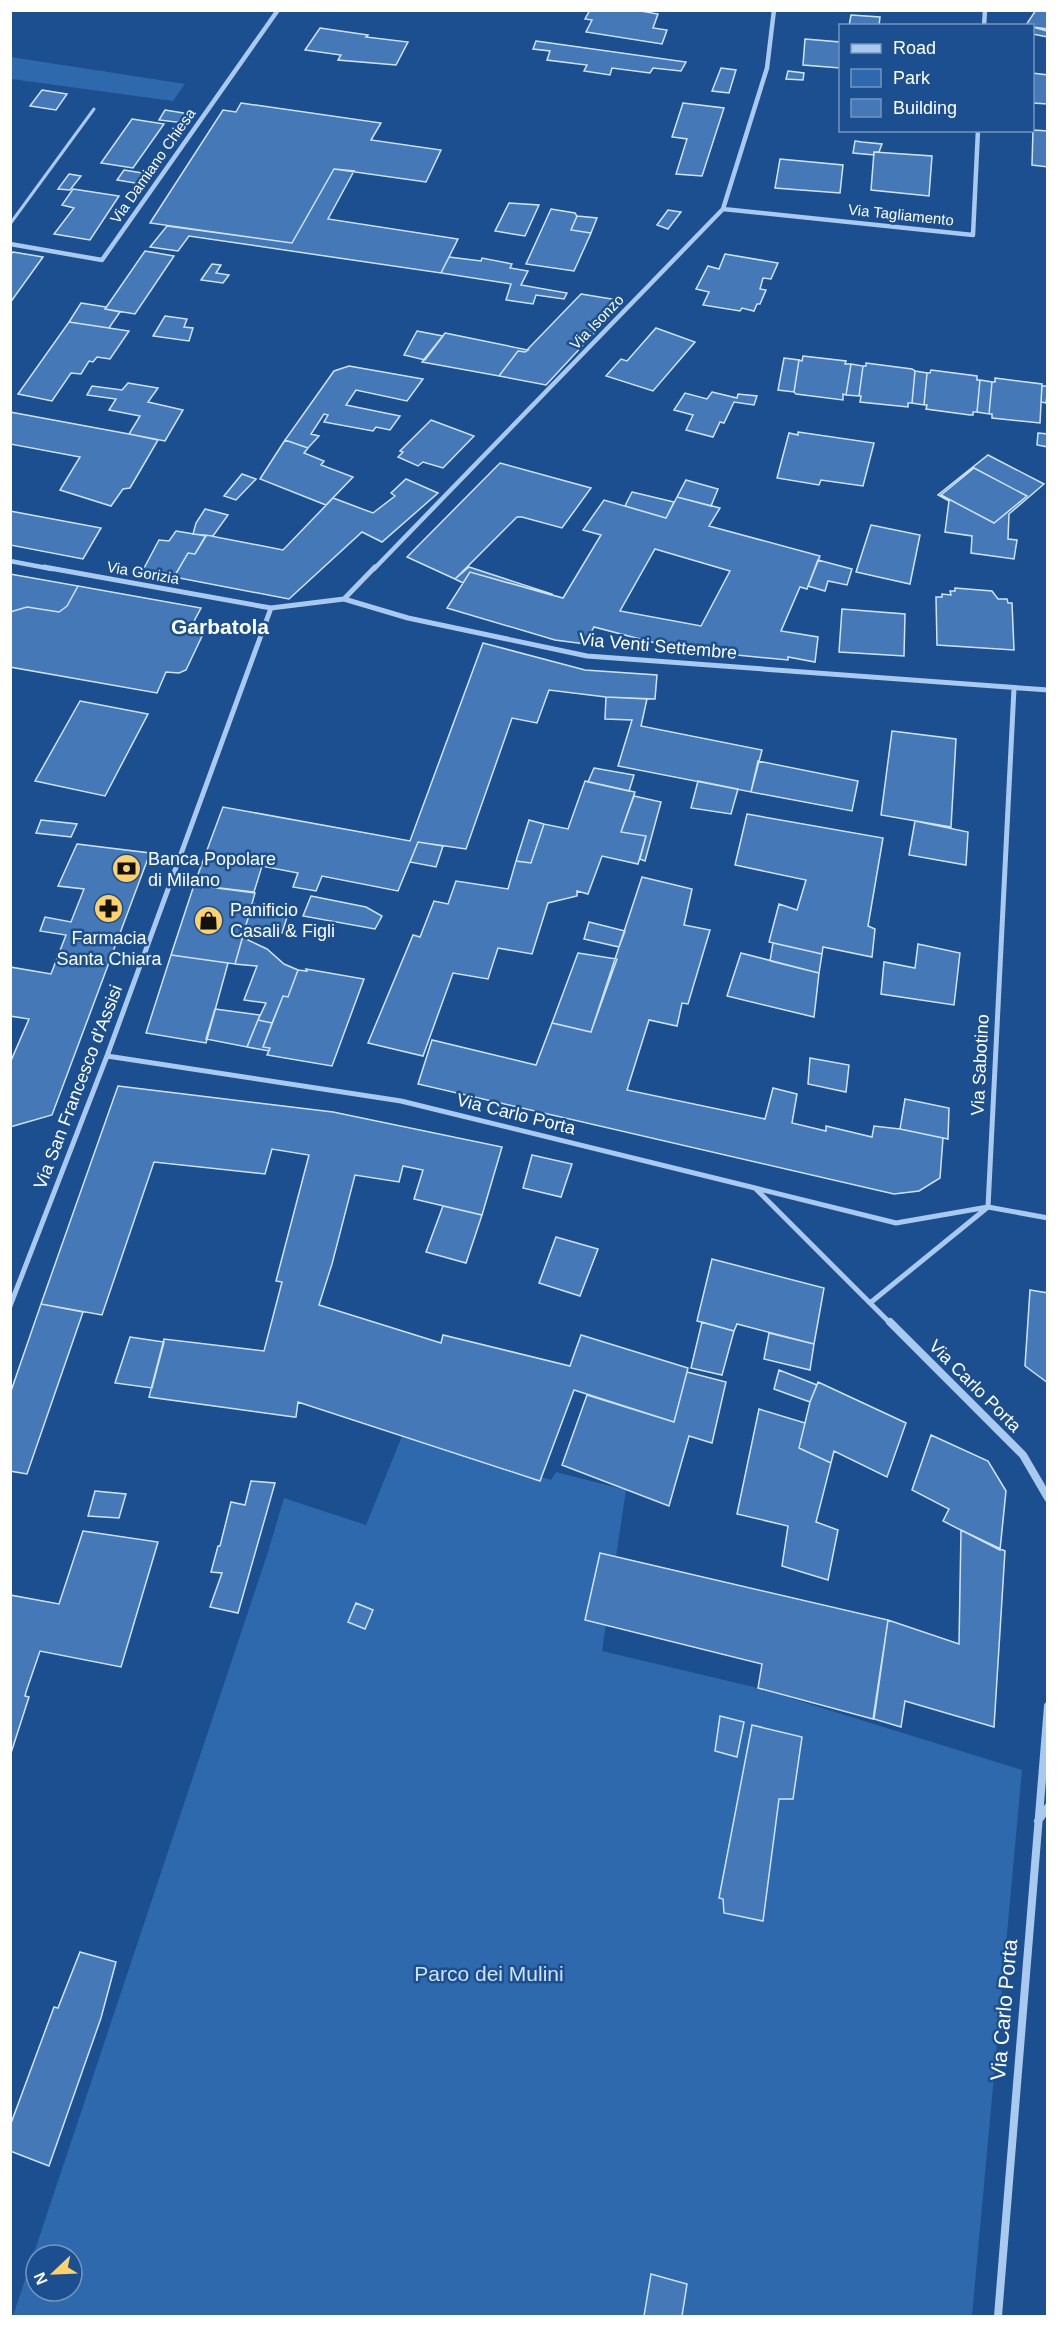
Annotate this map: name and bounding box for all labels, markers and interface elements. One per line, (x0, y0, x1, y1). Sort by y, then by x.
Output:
legend (839, 24, 1034, 132)
text: Road (893, 38, 936, 58)
text: Park (893, 68, 931, 88)
text: Building (893, 98, 957, 118)
street label: Via Damiano Chiesa (106, 104, 199, 226)
street label: Via Tagliamento (847, 200, 955, 229)
street label: Via Isonzo (566, 291, 627, 353)
street label: Via Gorizia (106, 558, 181, 587)
district label: Garbatola (171, 615, 269, 638)
street label: Via Venti Settembre (578, 629, 738, 663)
place label: Banca Popolare di Milano (148, 849, 276, 890)
bank icon: Banca Popolare di Milano (111, 853, 143, 885)
pharmacy icon: Farmacia Santa Chiara (93, 893, 125, 925)
place label: Panificio Casali & Figli (230, 900, 335, 941)
shop icon: Panificio Casali & Figli (193, 904, 225, 936)
place label: Farmacia Santa Chiara (56, 928, 163, 969)
street label: Via San Francesco d'Assisi (30, 982, 126, 1192)
street label: Via Sabotino (967, 1014, 993, 1116)
street label: Via Carlo Porta (455, 1090, 578, 1139)
street label: Via Carlo Porta (925, 1336, 1026, 1437)
street label: Via Carlo Porta (986, 1938, 1021, 2082)
park label: Parco dei Mulini (414, 1962, 564, 1985)
north arrow (24, 2243, 84, 2303)
text: N (31, 2270, 51, 2287)

